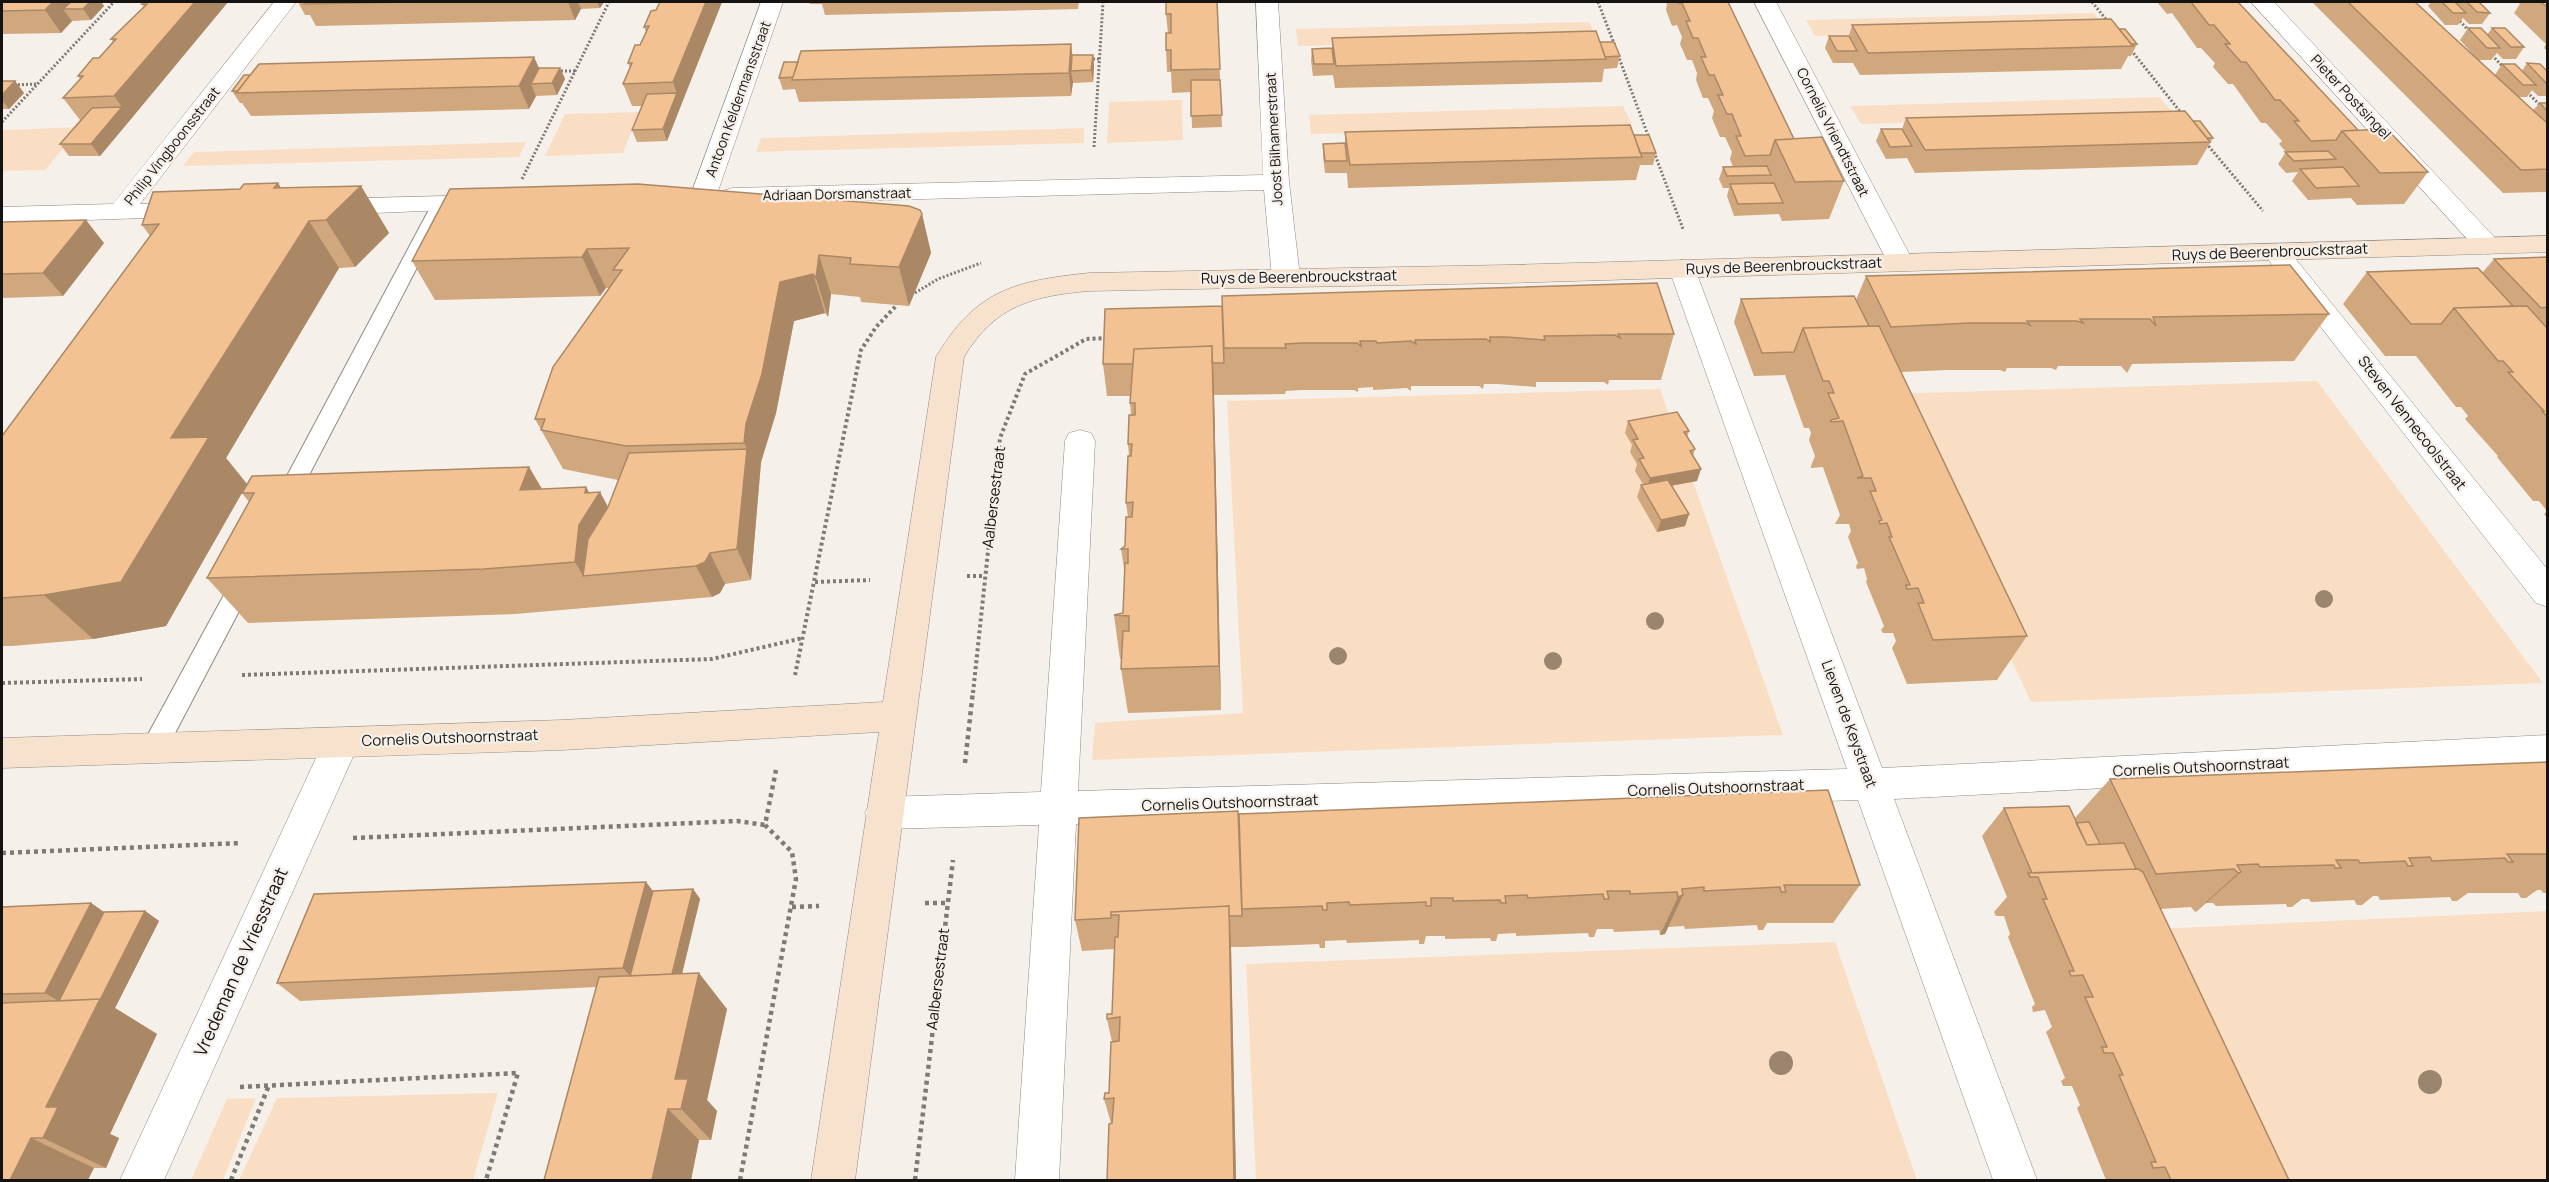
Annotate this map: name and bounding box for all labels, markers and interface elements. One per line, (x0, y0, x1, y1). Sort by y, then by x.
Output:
street label: Antoon Keldermansstraat (700, 18, 775, 180)
street label: Pieter Postsingel (2307, 50, 2396, 143)
street label: Cornelis Vriendtstraat (1793, 64, 1874, 200)
street label: Joost Bilhamerstraat (1260, 71, 1286, 206)
street label: Philip Vingboonsstraat (119, 82, 224, 209)
street label: Adriaan Dorsmanstraat (762, 183, 912, 204)
street label: Ruys de Beerenbrouckstraat (2171, 238, 2369, 265)
street label: Ruys de Beerenbrouckstraat (1685, 252, 1883, 279)
street label: Ruys de Beerenbrouckstraat (1201, 264, 1397, 289)
street label: Steven Vennecoolstraat (2353, 351, 2472, 494)
street label: Aalbersestraat (977, 445, 1010, 549)
street label: Lieven de Keystraat (1817, 657, 1882, 791)
street label: Cornelis Outshoornstraat (361, 724, 539, 751)
street label: Cornelis Outshoornstraat (2112, 751, 2290, 782)
street label: Cornelis Outshoornstraat (1627, 774, 1805, 801)
street label: Cornelis Outshoornstraat (1141, 789, 1319, 816)
street label: Vredeman de Vriesstraat (188, 863, 293, 1060)
street label: Aalbersestraat (921, 927, 954, 1031)

